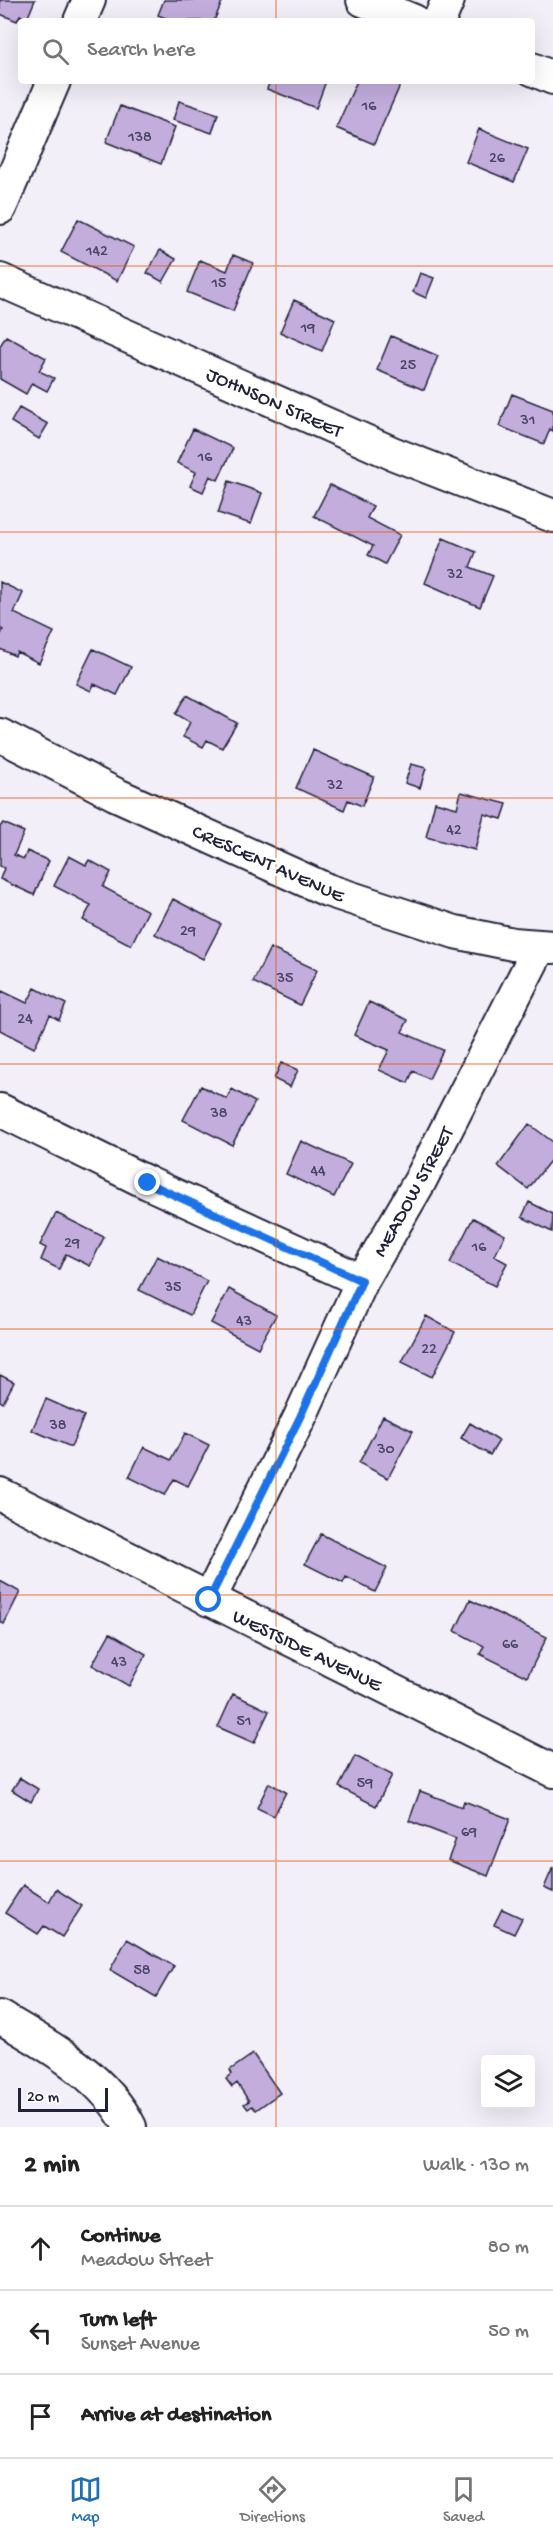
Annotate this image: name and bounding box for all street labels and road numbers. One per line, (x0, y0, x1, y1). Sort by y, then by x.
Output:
street label: JOHNSON STREET (202, 364, 346, 445)
street label: CRESCENT AVENUE (188, 821, 349, 910)
street label: MEADOW STREET (370, 1123, 461, 1262)
street label: WESTSIDE AVENUE (228, 1606, 386, 1699)

